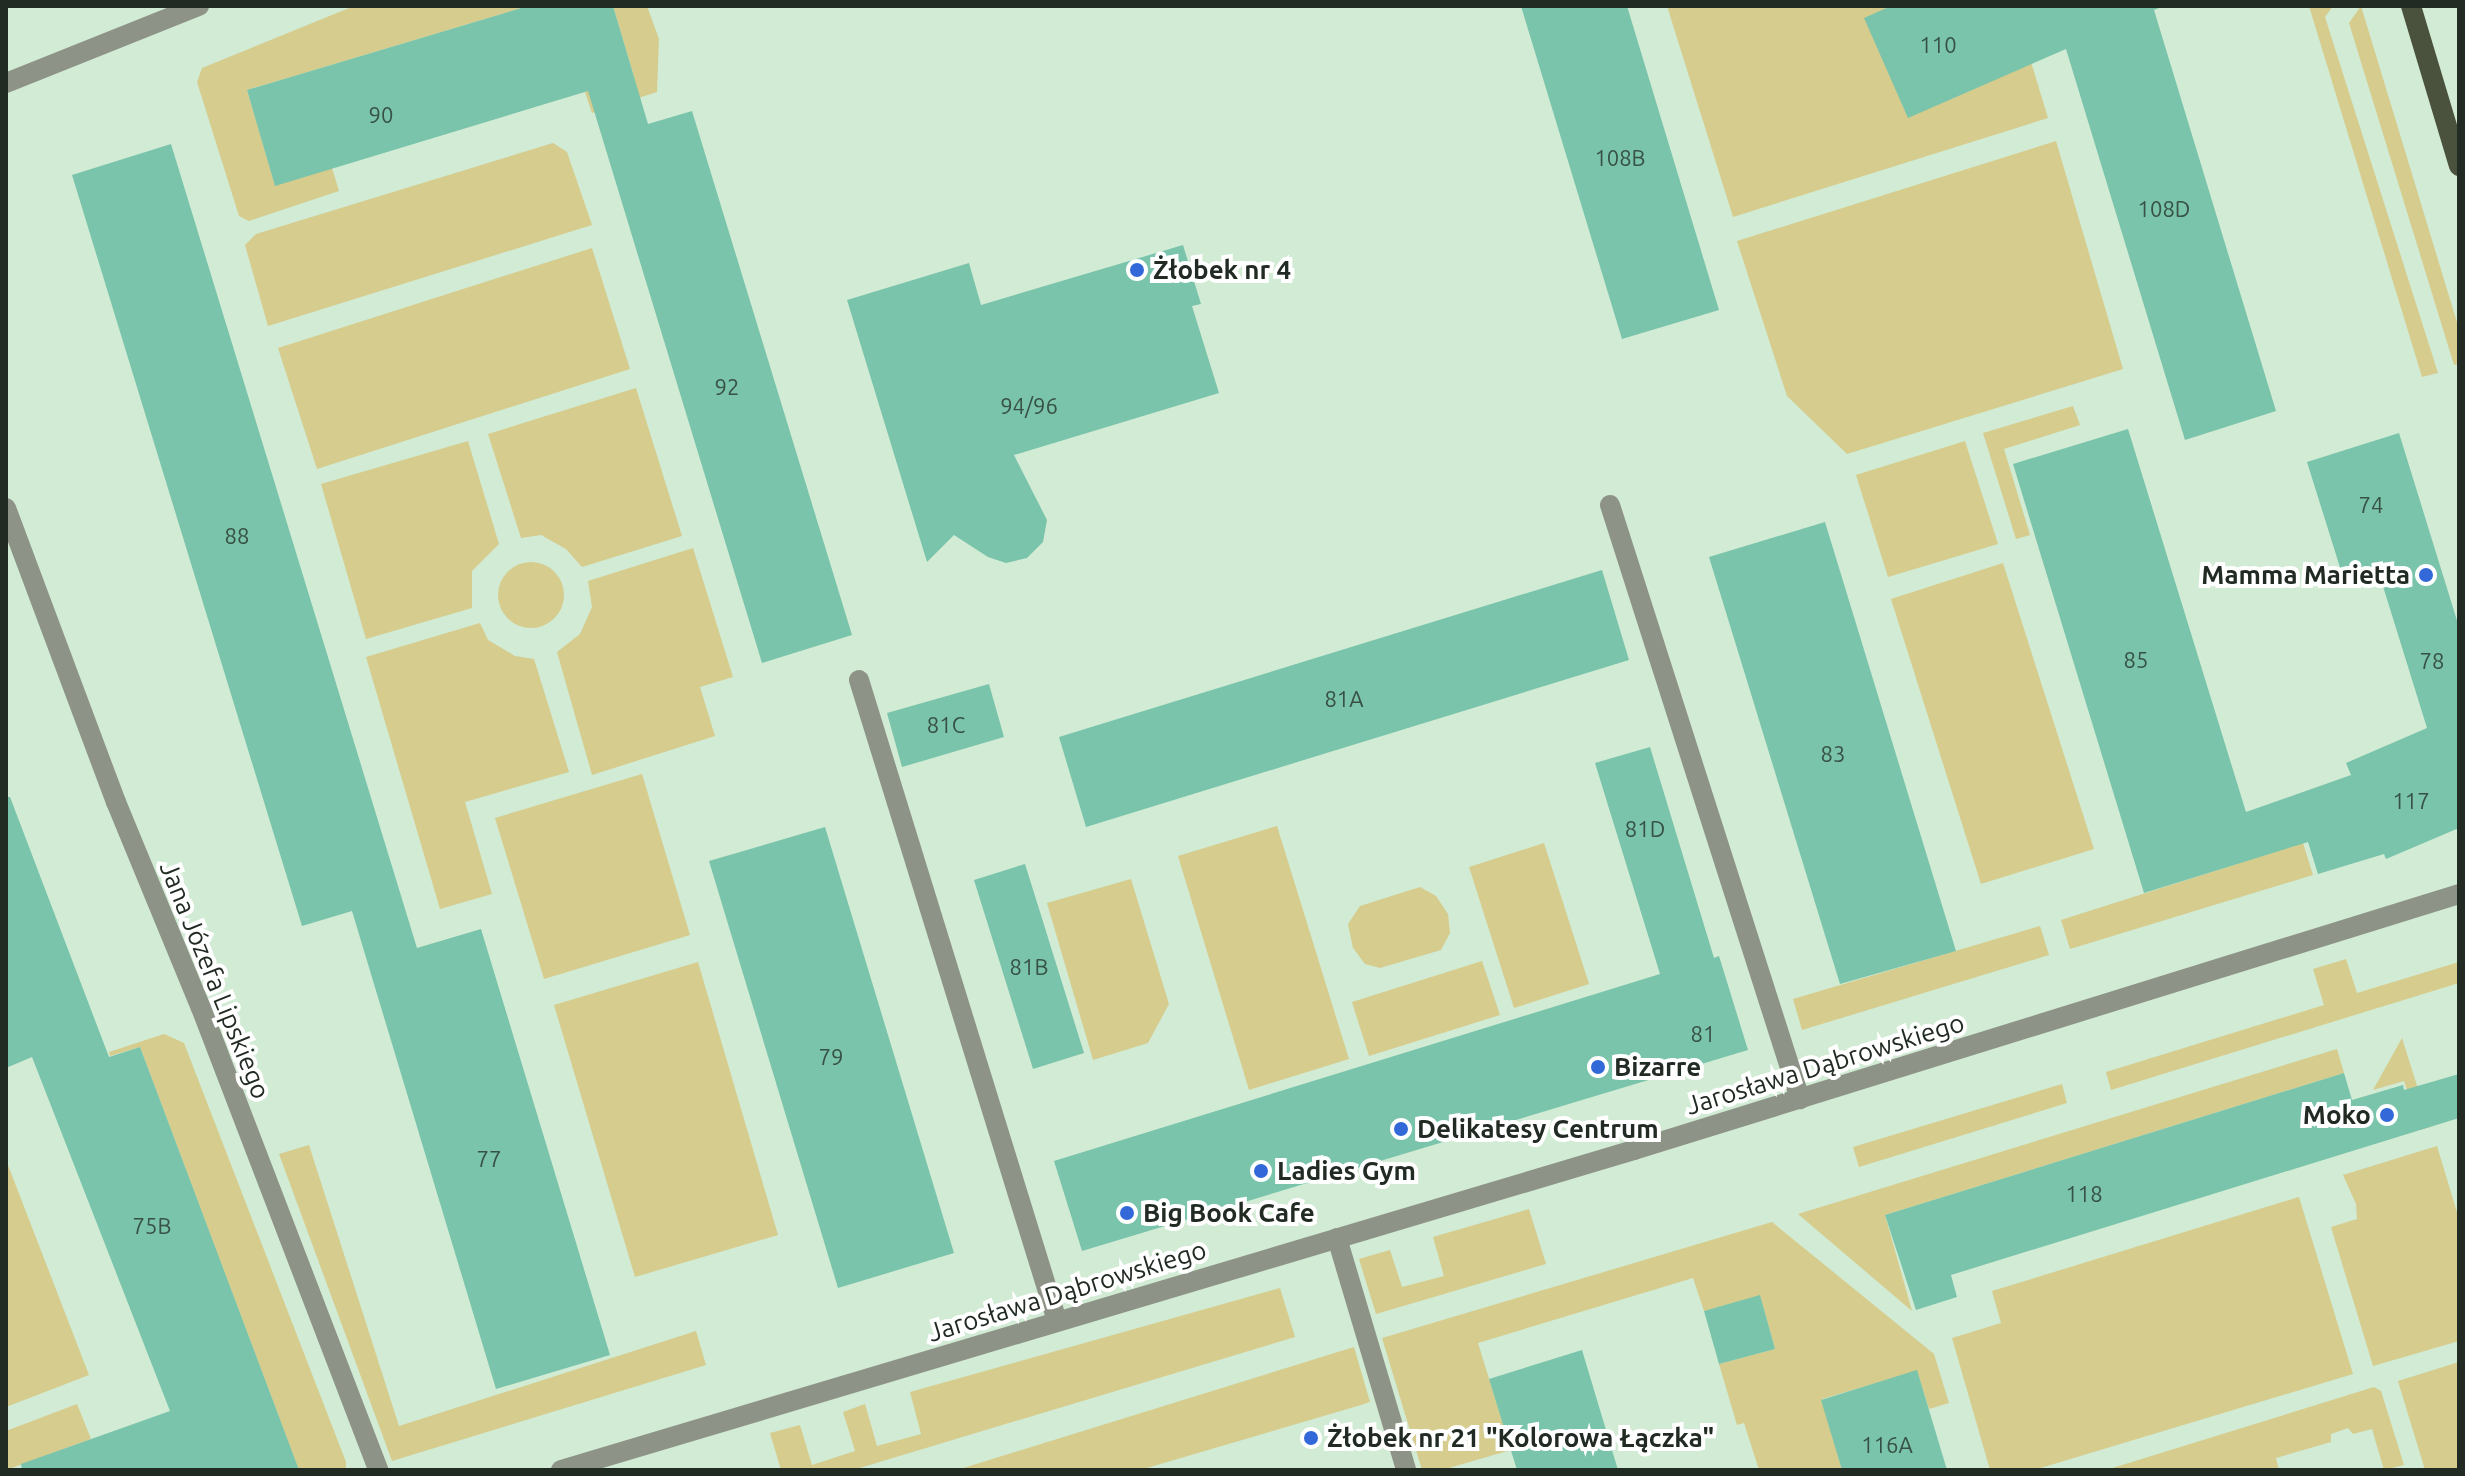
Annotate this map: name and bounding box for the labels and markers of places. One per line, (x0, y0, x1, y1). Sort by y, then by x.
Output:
place label: Żłobek nr 4 (1153, 254, 1291, 286)
marker: Żłobek nr 4 (1128, 261, 1146, 279)
place label: Mamma Marietta (2201, 559, 2410, 591)
marker: Mamma Marietta (2417, 566, 2435, 584)
place label: Bizarre (1614, 1051, 1701, 1083)
marker: Bizarre (1589, 1058, 1607, 1076)
place label: Moko (2303, 1099, 2371, 1131)
marker: Moko (2378, 1106, 2396, 1124)
place label: Delikatesy Centrum (1417, 1113, 1659, 1145)
marker: Delikatesy Centrum (1392, 1120, 1410, 1138)
place label: Ladies Gym (1277, 1155, 1416, 1187)
marker: Ladies Gym (1252, 1162, 1270, 1180)
place label: Big Book Cafe (1143, 1197, 1315, 1229)
marker: Big Book Cafe (1118, 1204, 1136, 1222)
place label: Żłobek nr 21 "Kolorowa Łączka" (1327, 1422, 1714, 1454)
marker: Żłobek nr 21 "Kolorowa Łączka" (1302, 1429, 1320, 1447)

